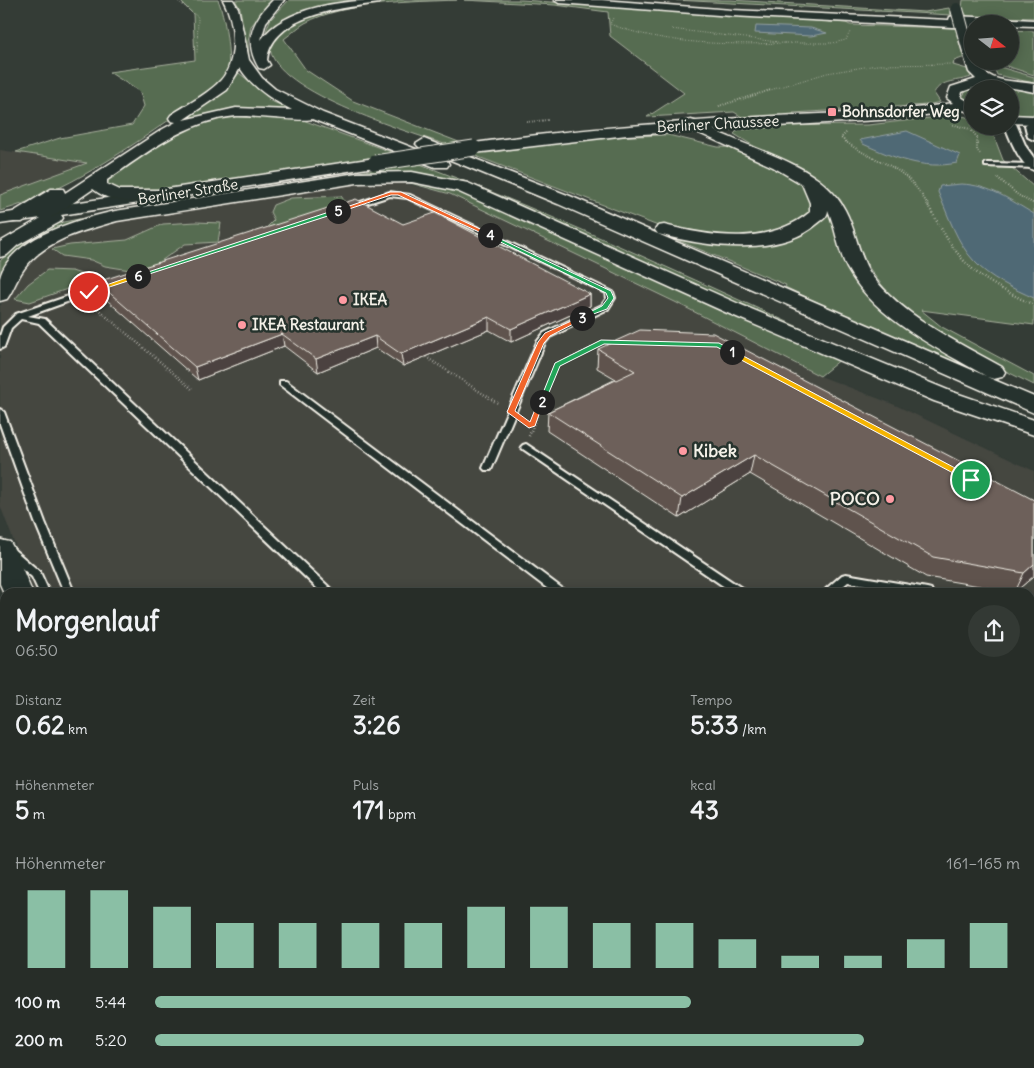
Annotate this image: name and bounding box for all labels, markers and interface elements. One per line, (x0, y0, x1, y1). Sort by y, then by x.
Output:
north arrow (964, 15, 1019, 70)
map controls (964, 15, 1019, 135)
button: layers (964, 80, 1019, 135)
place label: Bohnsdorfer Weg (842, 102, 960, 122)
marker: Bohnsdorfer Weg (826, 106, 838, 118)
street label: Berliner Chaussee (656, 111, 780, 136)
street label: Berliner Straße (136, 174, 239, 209)
pin: 5 (326, 198, 350, 224)
text: 5 (334, 202, 343, 220)
pin: 4 (478, 222, 502, 248)
text: 4 (486, 226, 495, 244)
pin: 6 (126, 264, 150, 288)
text: 6 (134, 267, 143, 285)
pin (68, 271, 110, 313)
icon: check (75, 278, 103, 306)
place label: IKEA (353, 290, 388, 309)
marker: IKEA (337, 294, 349, 306)
pin: 3 (570, 306, 594, 330)
text: 3 (579, 309, 586, 327)
place label: IKEA Restaurant (252, 315, 365, 334)
marker: IKEA Restaurant (236, 319, 248, 331)
pin: 1 (720, 340, 744, 364)
text: 1 (730, 343, 735, 361)
pin: 2 (530, 390, 554, 414)
text: 2 (539, 393, 546, 411)
place label: Kibek (693, 439, 737, 462)
marker: Kibek (677, 445, 689, 457)
pin (950, 459, 992, 501)
icon: arrive (957, 466, 985, 494)
place label: POCO (830, 487, 880, 510)
marker: POCO (884, 493, 896, 505)
text: Morgenlauf (15, 603, 159, 639)
button: share (968, 605, 1020, 657)
text: 06:50 (15, 640, 58, 660)
text: Distanz (15, 691, 62, 709)
text: Zeit (353, 691, 376, 709)
text: Tempo (690, 691, 732, 709)
text: 0.62 (15, 709, 65, 741)
text: 3:26 (353, 709, 401, 741)
text: 5:33 (690, 709, 739, 741)
text: km (65, 720, 88, 738)
text: /km (739, 720, 767, 738)
text: Höhenmeter (15, 776, 94, 794)
text: Puls (353, 776, 379, 794)
text: kcal (690, 776, 716, 794)
text: 5 (15, 794, 29, 826)
text: 171 (353, 794, 385, 826)
text: 43 (690, 794, 719, 826)
text: m (29, 805, 45, 823)
text: bpm (385, 805, 416, 823)
text: Höhenmeter (15, 853, 106, 873)
text: 161–165 m (946, 853, 1020, 873)
text: 100 m (15, 992, 60, 1012)
text: 5:44 (95, 992, 126, 1012)
text: 200 m (15, 1030, 63, 1050)
text: 5:20 (95, 1030, 127, 1050)

